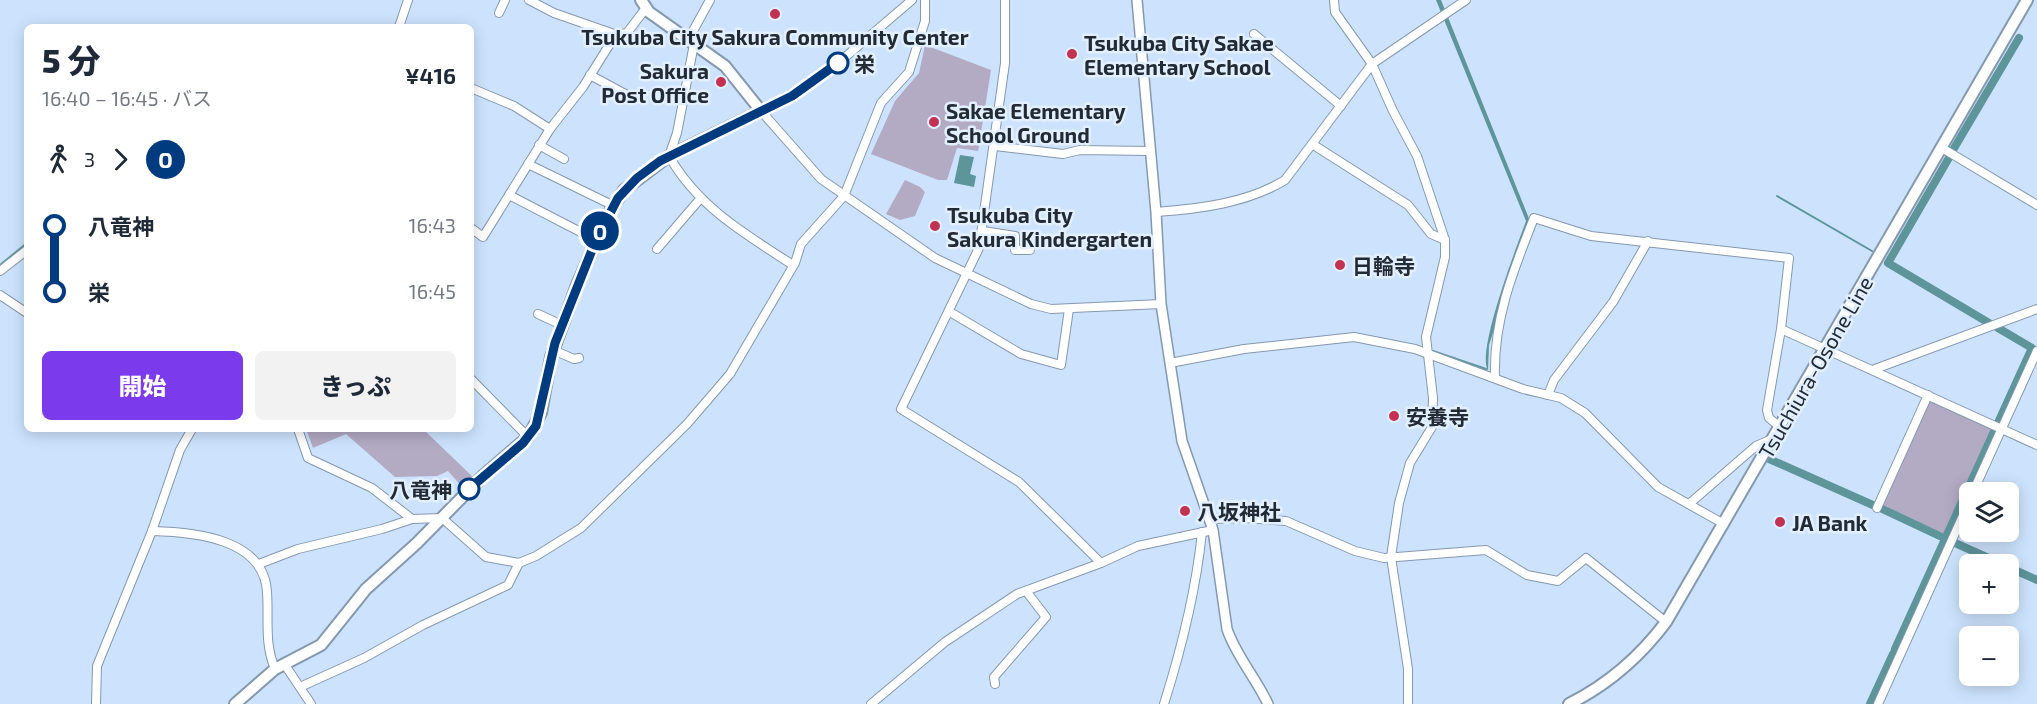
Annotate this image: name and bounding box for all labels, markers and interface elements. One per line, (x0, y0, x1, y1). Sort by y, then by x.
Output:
marker: Tsukuba City Sakura Community Center (768, 7, 782, 21)
place label: Tsukuba City Sakura Community Center (581, 24, 969, 50)
place label: Tsukuba City Sakae Elementary School (1084, 30, 1274, 80)
text: 5 分 (42, 40, 101, 80)
marker: Tsukuba City Sakae Elementary School (1065, 47, 1079, 61)
place label: 栄 (854, 51, 875, 76)
marker: 栄 (827, 52, 849, 74)
place label: Sakura Post Office (601, 58, 709, 107)
text: ¥416 (405, 62, 456, 88)
marker: Sakura Post Office (714, 75, 728, 89)
text: 16:40 – 16:45 · バス (42, 86, 212, 110)
place label: Sakae Elementary School Ground (946, 98, 1126, 147)
marker: Sakae Elementary School Ground (927, 115, 941, 129)
icon: walk (42, 143, 75, 176)
icon: forward (104, 143, 137, 176)
text: 3 (84, 147, 95, 171)
text: O (158, 147, 173, 172)
place label: Tsukuba City Sakura Kindergarten (947, 202, 1152, 251)
line badge: O (580, 212, 620, 250)
text: 八竜神 (88, 213, 154, 239)
text: 16:43 (408, 213, 456, 237)
text: O (593, 219, 607, 244)
marker: Tsukuba City Sakura Kindergarten (928, 219, 942, 233)
place label: 日輪寺 (1352, 253, 1415, 278)
marker: 日輪寺 (1333, 258, 1347, 272)
street label: Tsuchiura-Osone Line (1753, 272, 1877, 462)
text: 栄 (88, 279, 110, 305)
text: 16:45 (409, 279, 456, 303)
button: 開始 (42, 351, 243, 420)
button: きっぷ (255, 351, 456, 420)
place label: 安養寺 (1406, 404, 1469, 429)
marker: 安養寺 (1387, 409, 1401, 423)
place label: 八竜神 (389, 477, 452, 502)
marker: 八竜神 (458, 478, 480, 500)
map controls (1959, 482, 2019, 686)
button: layers (1959, 482, 2019, 542)
place label: 八坂神社 (1197, 499, 1281, 524)
marker: 八坂神社 (1178, 504, 1192, 518)
place label: JA Bank (1792, 510, 1868, 535)
marker: JA Bank (1773, 515, 1787, 529)
button: + (1959, 554, 2019, 614)
button: − (1959, 626, 2019, 686)

